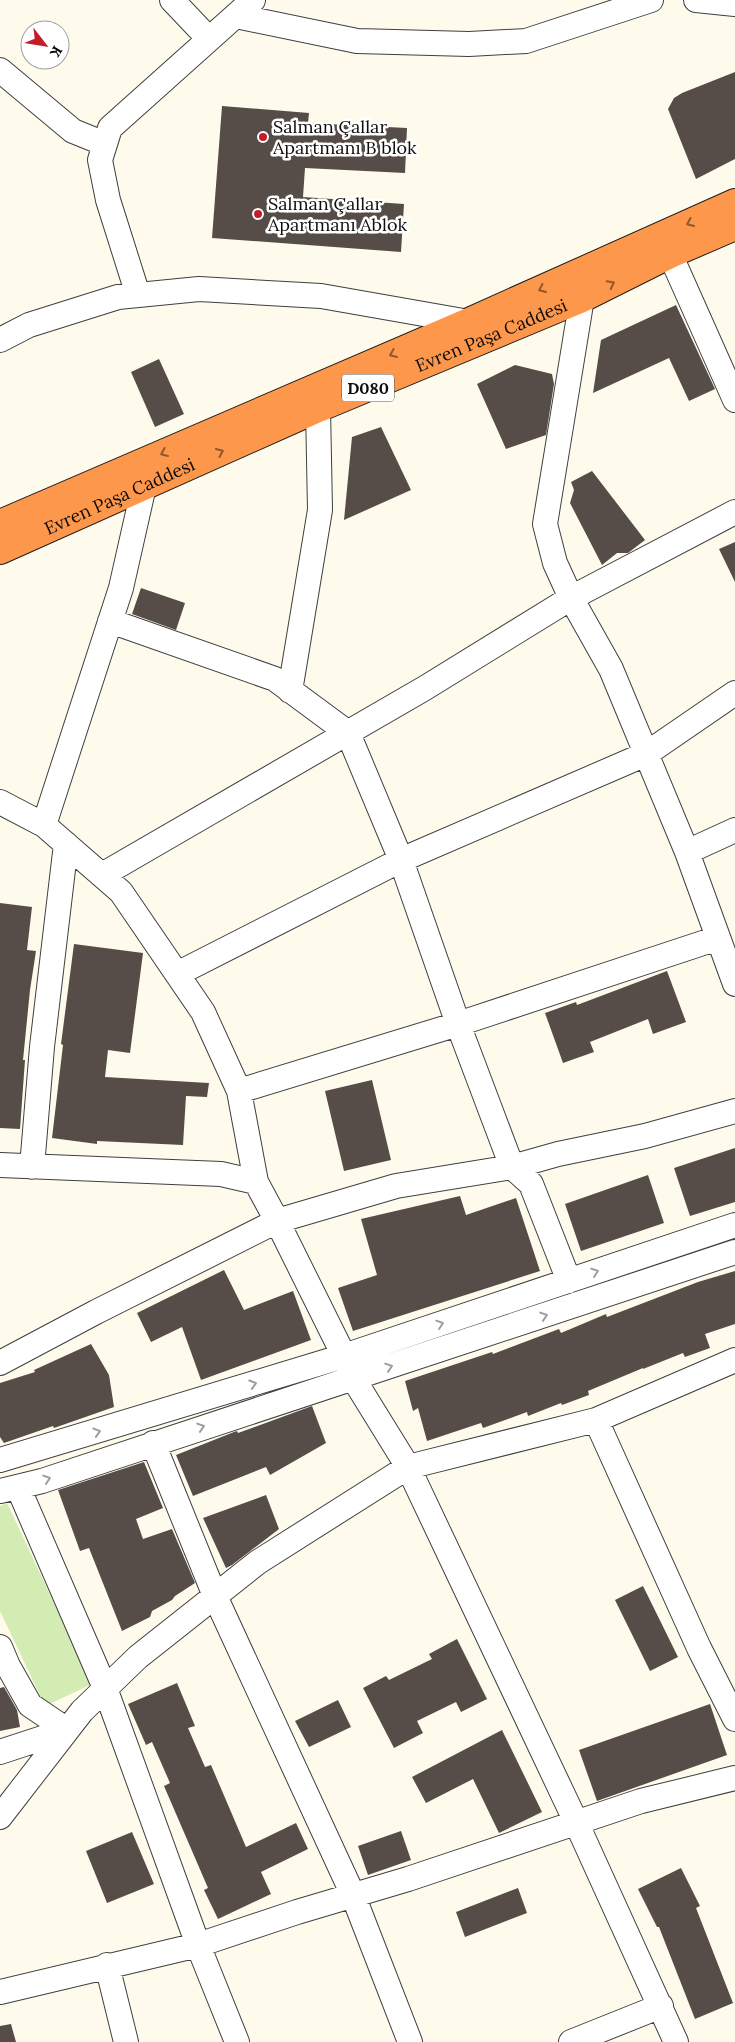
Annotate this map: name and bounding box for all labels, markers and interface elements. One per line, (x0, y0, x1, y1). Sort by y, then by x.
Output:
north arrow (20, 20, 70, 70)
text: K (46, 43, 66, 61)
place label: Salman Çallar Apartmanı B blok (272, 115, 417, 159)
marker: Salman Çallar Apartmanı B blok (257, 131, 269, 143)
place label: Salman Çallar Apartmanı Ablok (267, 192, 407, 236)
marker: Salman Çallar Apartmanı Ablok (252, 208, 264, 220)
one-way arrow (686, 216, 695, 227)
one-way arrow (605, 280, 614, 290)
one-way arrow (538, 283, 547, 293)
street label: Evren Paşa Caddesi (412, 294, 570, 377)
one-way arrow (389, 348, 398, 359)
road number: D080 (342, 374, 394, 402)
one-way arrow (160, 447, 169, 458)
one-way arrow (215, 447, 224, 458)
street label: Evren Paşa Caddesi (41, 453, 198, 540)
one-way arrow (590, 1268, 598, 1278)
one-way arrow (539, 1312, 547, 1322)
one-way arrow (436, 1319, 444, 1329)
one-way arrow (384, 1362, 393, 1372)
one-way arrow (248, 1380, 256, 1390)
one-way arrow (196, 1423, 205, 1433)
one-way arrow (92, 1427, 101, 1437)
one-way arrow (42, 1474, 51, 1484)

